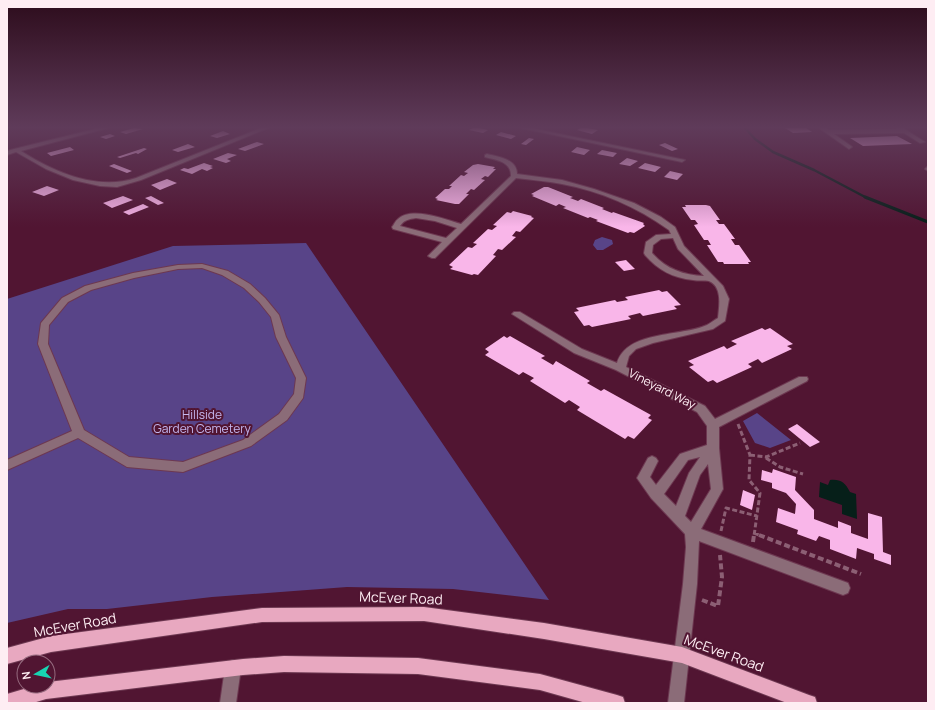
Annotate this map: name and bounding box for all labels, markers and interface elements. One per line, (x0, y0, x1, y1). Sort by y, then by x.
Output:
street label: Vineyard Way (626, 364, 699, 413)
park label: Hillside Garden Cemetery (153, 406, 251, 437)
street label: McEver Road (359, 587, 443, 608)
street label: McEver Road (32, 608, 118, 641)
street label: McEver Road (682, 629, 767, 676)
north arrow (16, 654, 56, 694)
text: N (18, 670, 34, 681)

